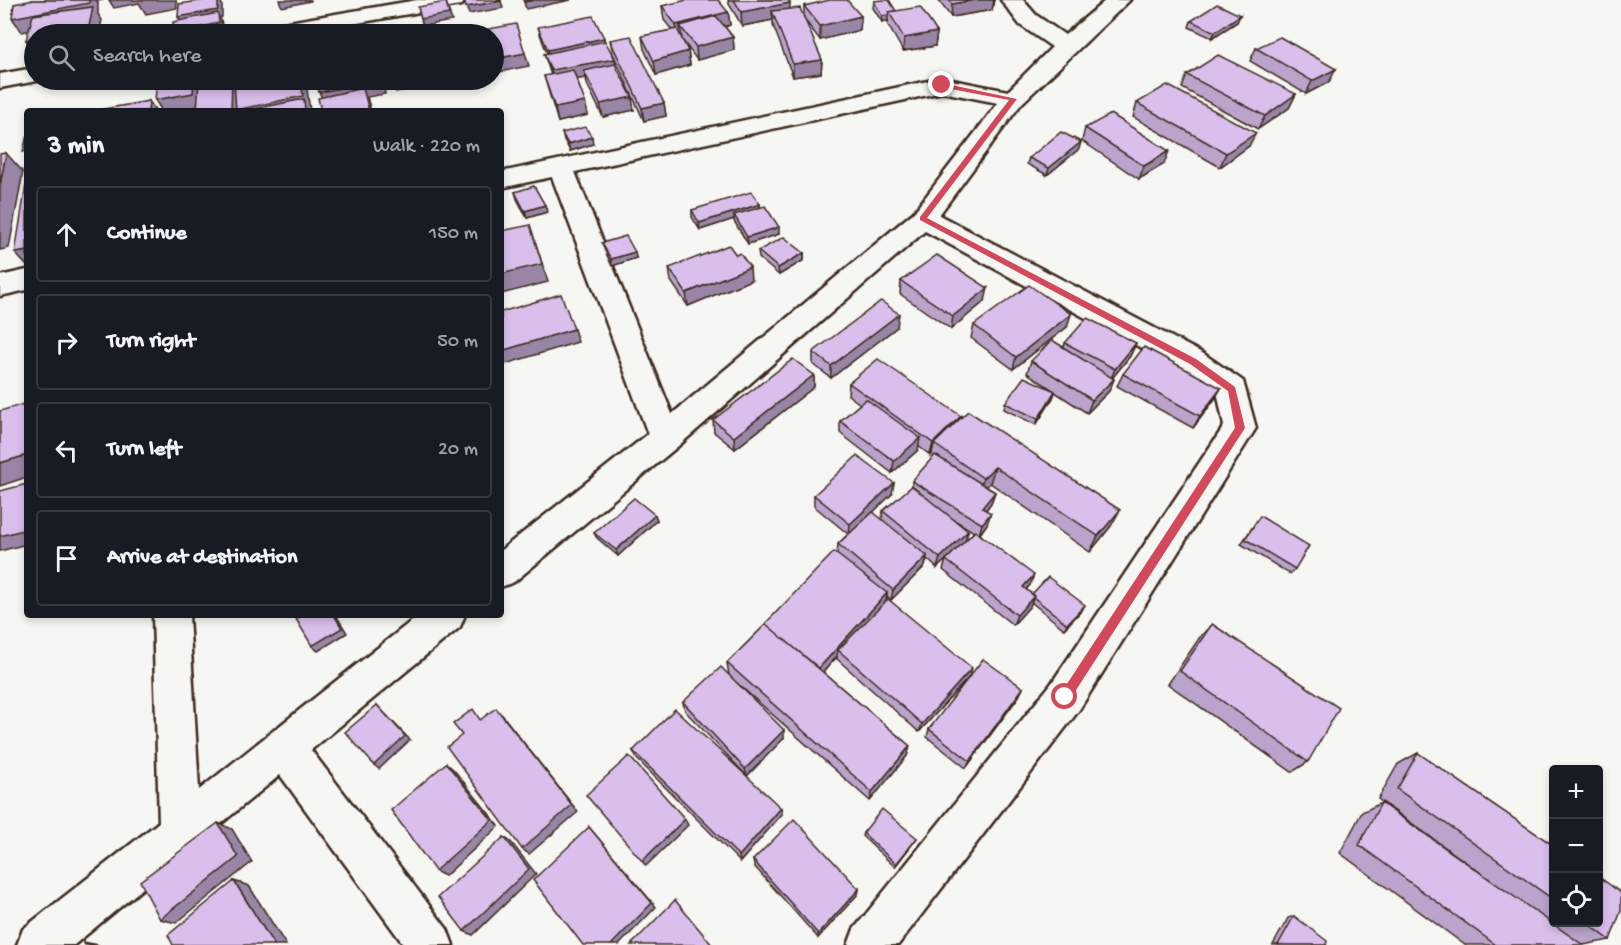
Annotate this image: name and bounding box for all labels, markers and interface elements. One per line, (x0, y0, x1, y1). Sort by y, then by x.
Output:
search box (24, 24, 504, 90)
icon: search (45, 41, 78, 74)
text: Search here (93, 44, 201, 70)
route end (928, 71, 954, 97)
text: 3 min (48, 132, 104, 163)
text: Walk · 220 m (373, 136, 480, 159)
icon: ahead (50, 218, 83, 251)
text: Continue (107, 221, 187, 247)
text: 150 m (429, 223, 478, 246)
icon: right (50, 326, 83, 359)
text: Turn right (107, 329, 195, 355)
text: 50 m (437, 331, 478, 354)
icon: left (50, 434, 83, 467)
text: Turn left (107, 437, 181, 463)
text: 20 m (438, 439, 478, 462)
icon: arrive (50, 542, 83, 575)
text: Arrive at destination (107, 545, 297, 571)
route start (1051, 683, 1077, 709)
map controls (1549, 765, 1603, 927)
button: + (1549, 765, 1603, 819)
button: − (1549, 819, 1603, 873)
button: locate (1549, 873, 1603, 927)

